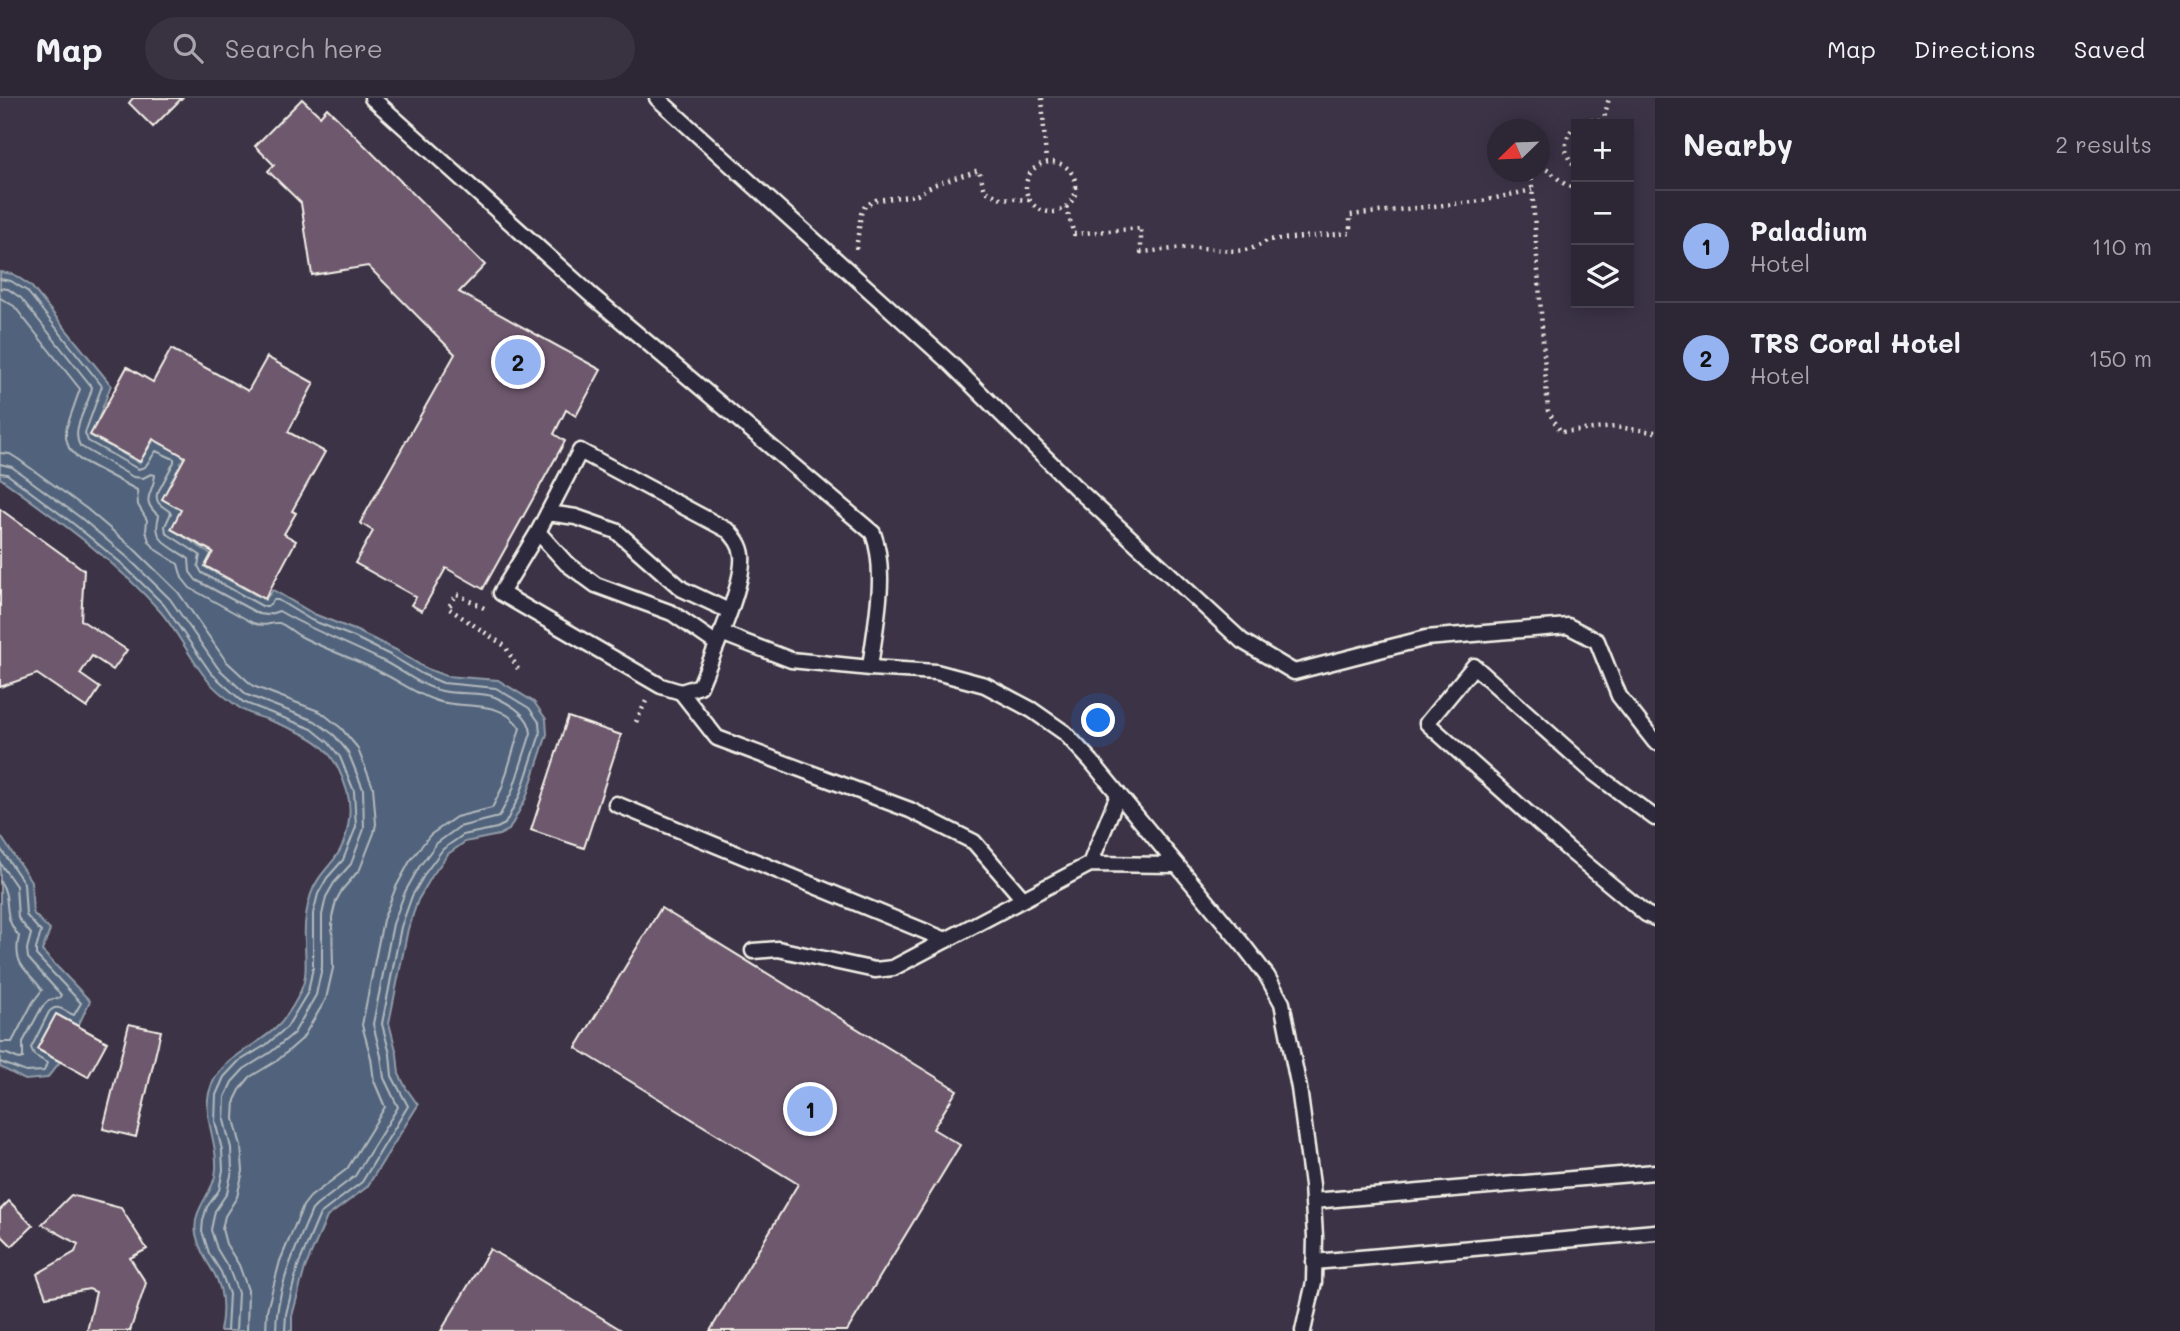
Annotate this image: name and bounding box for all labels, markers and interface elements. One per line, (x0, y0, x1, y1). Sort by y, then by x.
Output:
search box (145, 17, 635, 80)
text: Map (35, 27, 103, 70)
icon: search (169, 29, 207, 67)
text: Search here (225, 31, 383, 65)
text: Map (1827, 33, 1876, 64)
text: Directions (1914, 33, 2036, 64)
text: Saved (2074, 33, 2145, 64)
north arrow (1487, 119, 1550, 182)
map controls (1571, 119, 1634, 308)
button: + (1571, 119, 1634, 182)
text: Nearby (1683, 124, 1793, 164)
text: 2 results (2055, 129, 2152, 159)
button: − (1571, 182, 1634, 245)
text: Paladium (1750, 214, 1868, 248)
text: 1 (1701, 231, 1711, 261)
text: 110 m (2092, 231, 2152, 261)
button: layers (1571, 245, 1634, 308)
text: Hotel (1750, 248, 1810, 278)
text: TRS Coral Hotel (1750, 326, 1961, 360)
pin: 2 (495, 336, 541, 388)
text: 2 (1700, 343, 1712, 373)
text: 150 m (2088, 343, 2152, 373)
text: Hotel (1750, 360, 1810, 390)
your location (1081, 703, 1115, 737)
pin: 1 (787, 1083, 833, 1135)

